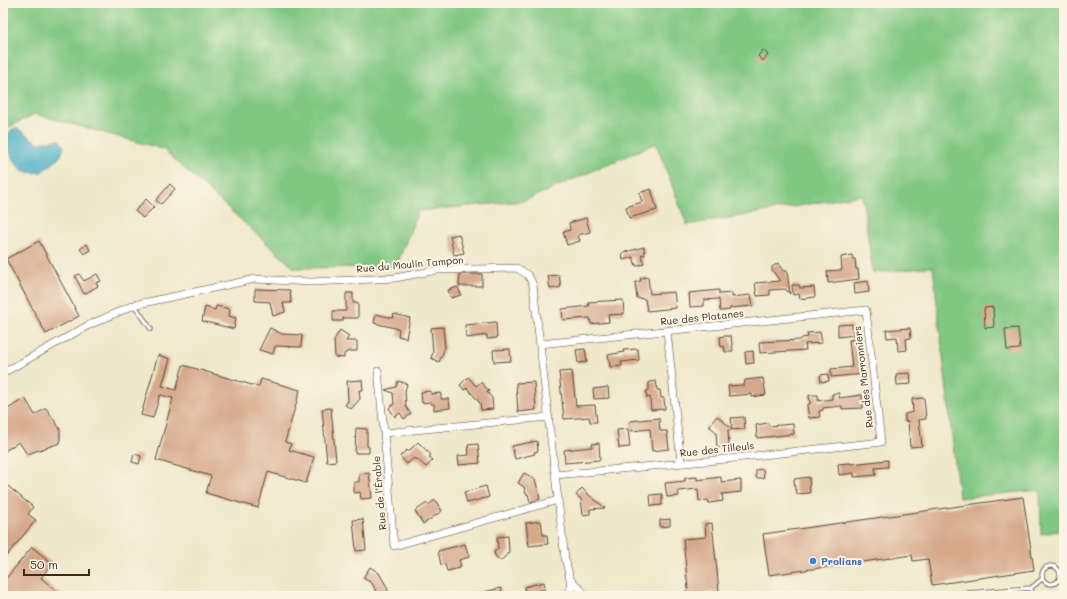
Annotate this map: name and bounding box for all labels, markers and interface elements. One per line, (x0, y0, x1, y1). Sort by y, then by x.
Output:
street label: Rue du Moulin Tampon (356, 252, 464, 276)
street label: Rue des Platanes (660, 306, 745, 328)
street label: Rue des Marronniers (850, 325, 876, 429)
street label: Rue des Tilleuls (679, 438, 755, 460)
street label: Rue de l’Érable (369, 455, 389, 531)
scale bar (24, 551, 89, 577)
place label: Prolians (821, 554, 862, 568)
text: 50 m (30, 556, 58, 572)
marker: Prolians (808, 556, 818, 566)

